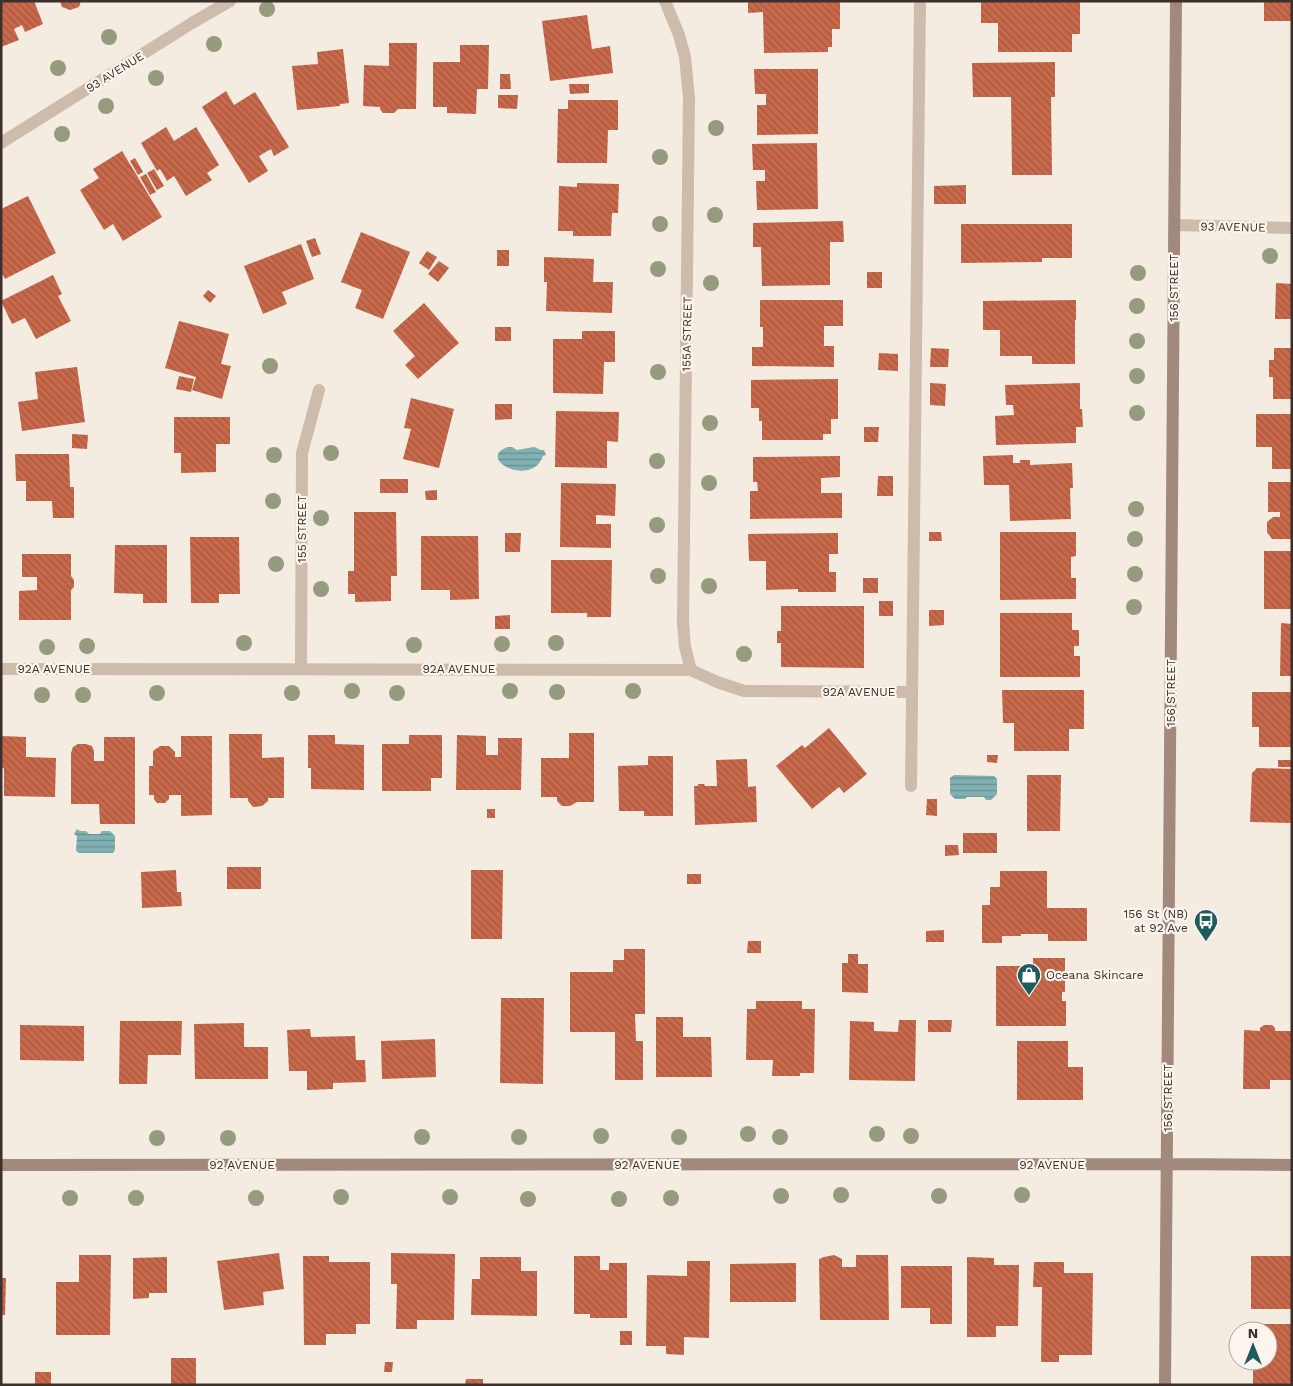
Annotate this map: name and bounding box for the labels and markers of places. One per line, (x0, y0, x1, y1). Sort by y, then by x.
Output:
place label: 156 St (NB) at 92 Ave (1124, 907, 1188, 935)
bus stop icon: 156 St (NB) at 92 Ave (1193, 908, 1219, 942)
shop icon: Oceana Skincare (1016, 962, 1042, 996)
place label: Oceana Skincare (1046, 968, 1144, 982)

